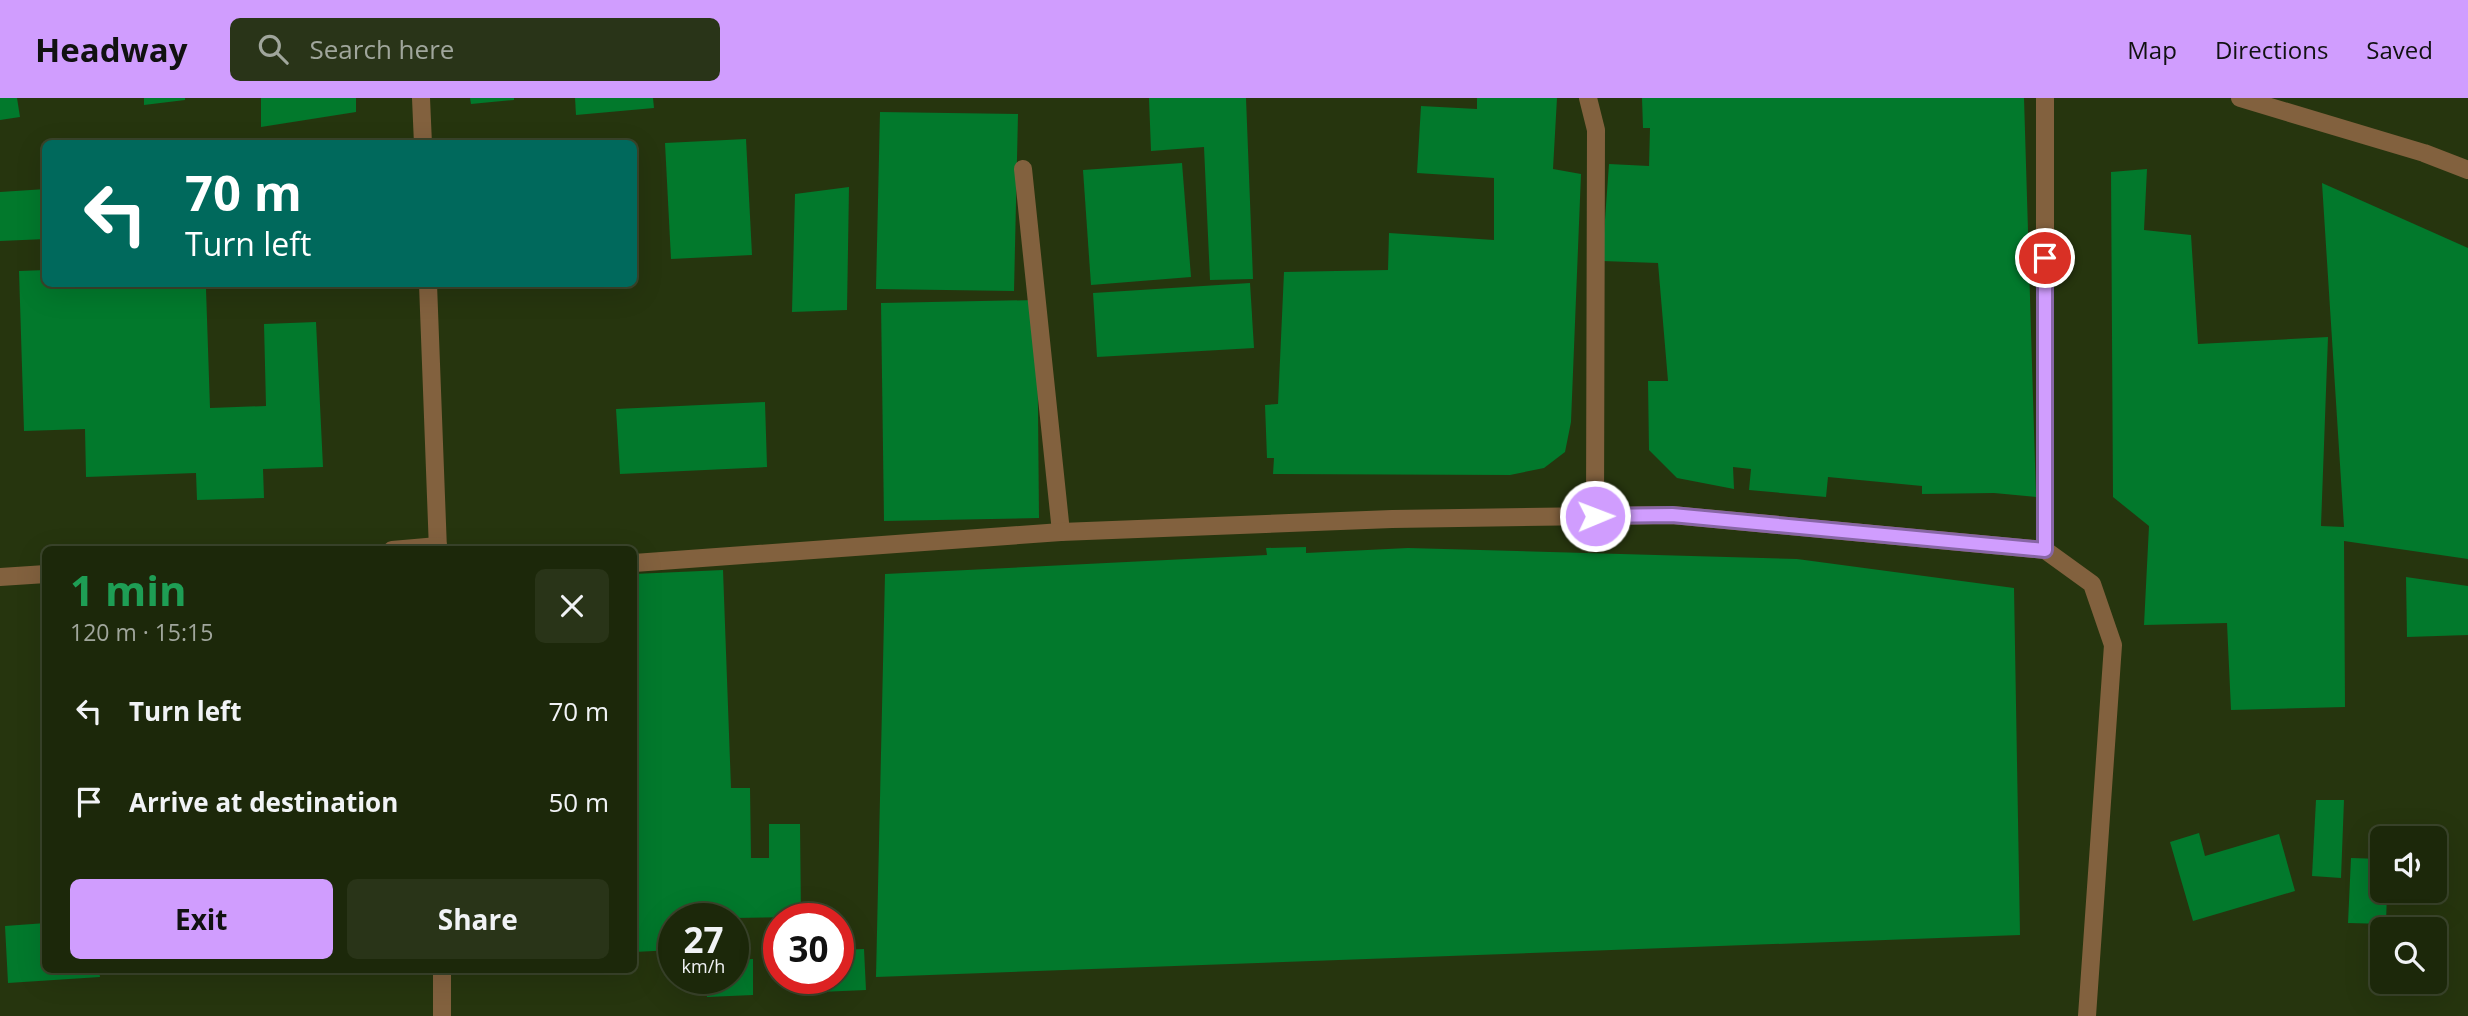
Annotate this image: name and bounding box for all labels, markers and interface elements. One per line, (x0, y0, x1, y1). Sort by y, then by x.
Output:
search box (230, 18, 720, 81)
text: Headway (35, 27, 188, 72)
icon: search (254, 30, 292, 68)
text: Search here (310, 31, 454, 67)
text: Map (2127, 33, 2177, 66)
text: Directions (2215, 33, 2328, 66)
text: Saved (2366, 33, 2433, 66)
text: 70 m (185, 159, 302, 225)
icon: left (70, 168, 161, 259)
text: Turn left (185, 222, 311, 265)
pin (2015, 228, 2075, 288)
icon: arrive (2026, 239, 2064, 277)
position arrow (1558, 479, 1632, 553)
text: 1 min (70, 561, 187, 618)
button: close (535, 569, 609, 643)
text: 120 m · 15:15 (70, 616, 213, 648)
icon: left (70, 692, 108, 730)
text: Turn left (129, 693, 241, 729)
text: 70 m (548, 693, 609, 729)
icon: arrive (70, 783, 108, 821)
text: Arrive at destination (129, 784, 398, 820)
text: 50 m (548, 784, 609, 820)
map controls (2370, 826, 2447, 994)
button: sound (2370, 826, 2447, 903)
button: Exit (70, 879, 333, 959)
button: Share (347, 879, 609, 959)
speed limit sign: 30 (763, 903, 854, 994)
text: 27 (683, 916, 724, 963)
button: search (2370, 917, 2447, 994)
text: km/h (682, 954, 725, 978)

